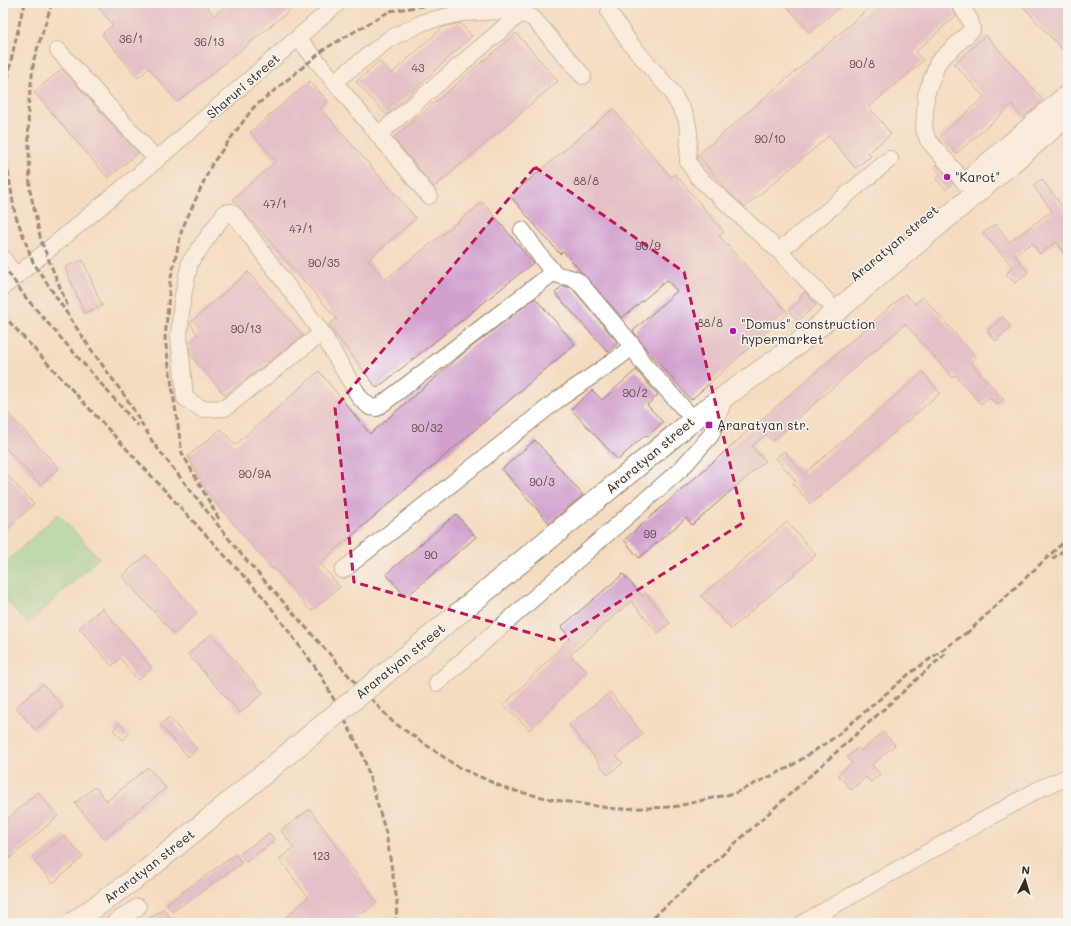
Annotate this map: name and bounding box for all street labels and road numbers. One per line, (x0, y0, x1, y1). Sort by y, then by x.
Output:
street label: Sharuri street (203, 49, 283, 122)
street label: Araratyan street (846, 200, 942, 285)
street label: Araratyan street (602, 412, 698, 497)
street label: Araratyan street (351, 619, 448, 702)
street label: Araratyan street (100, 825, 198, 906)

